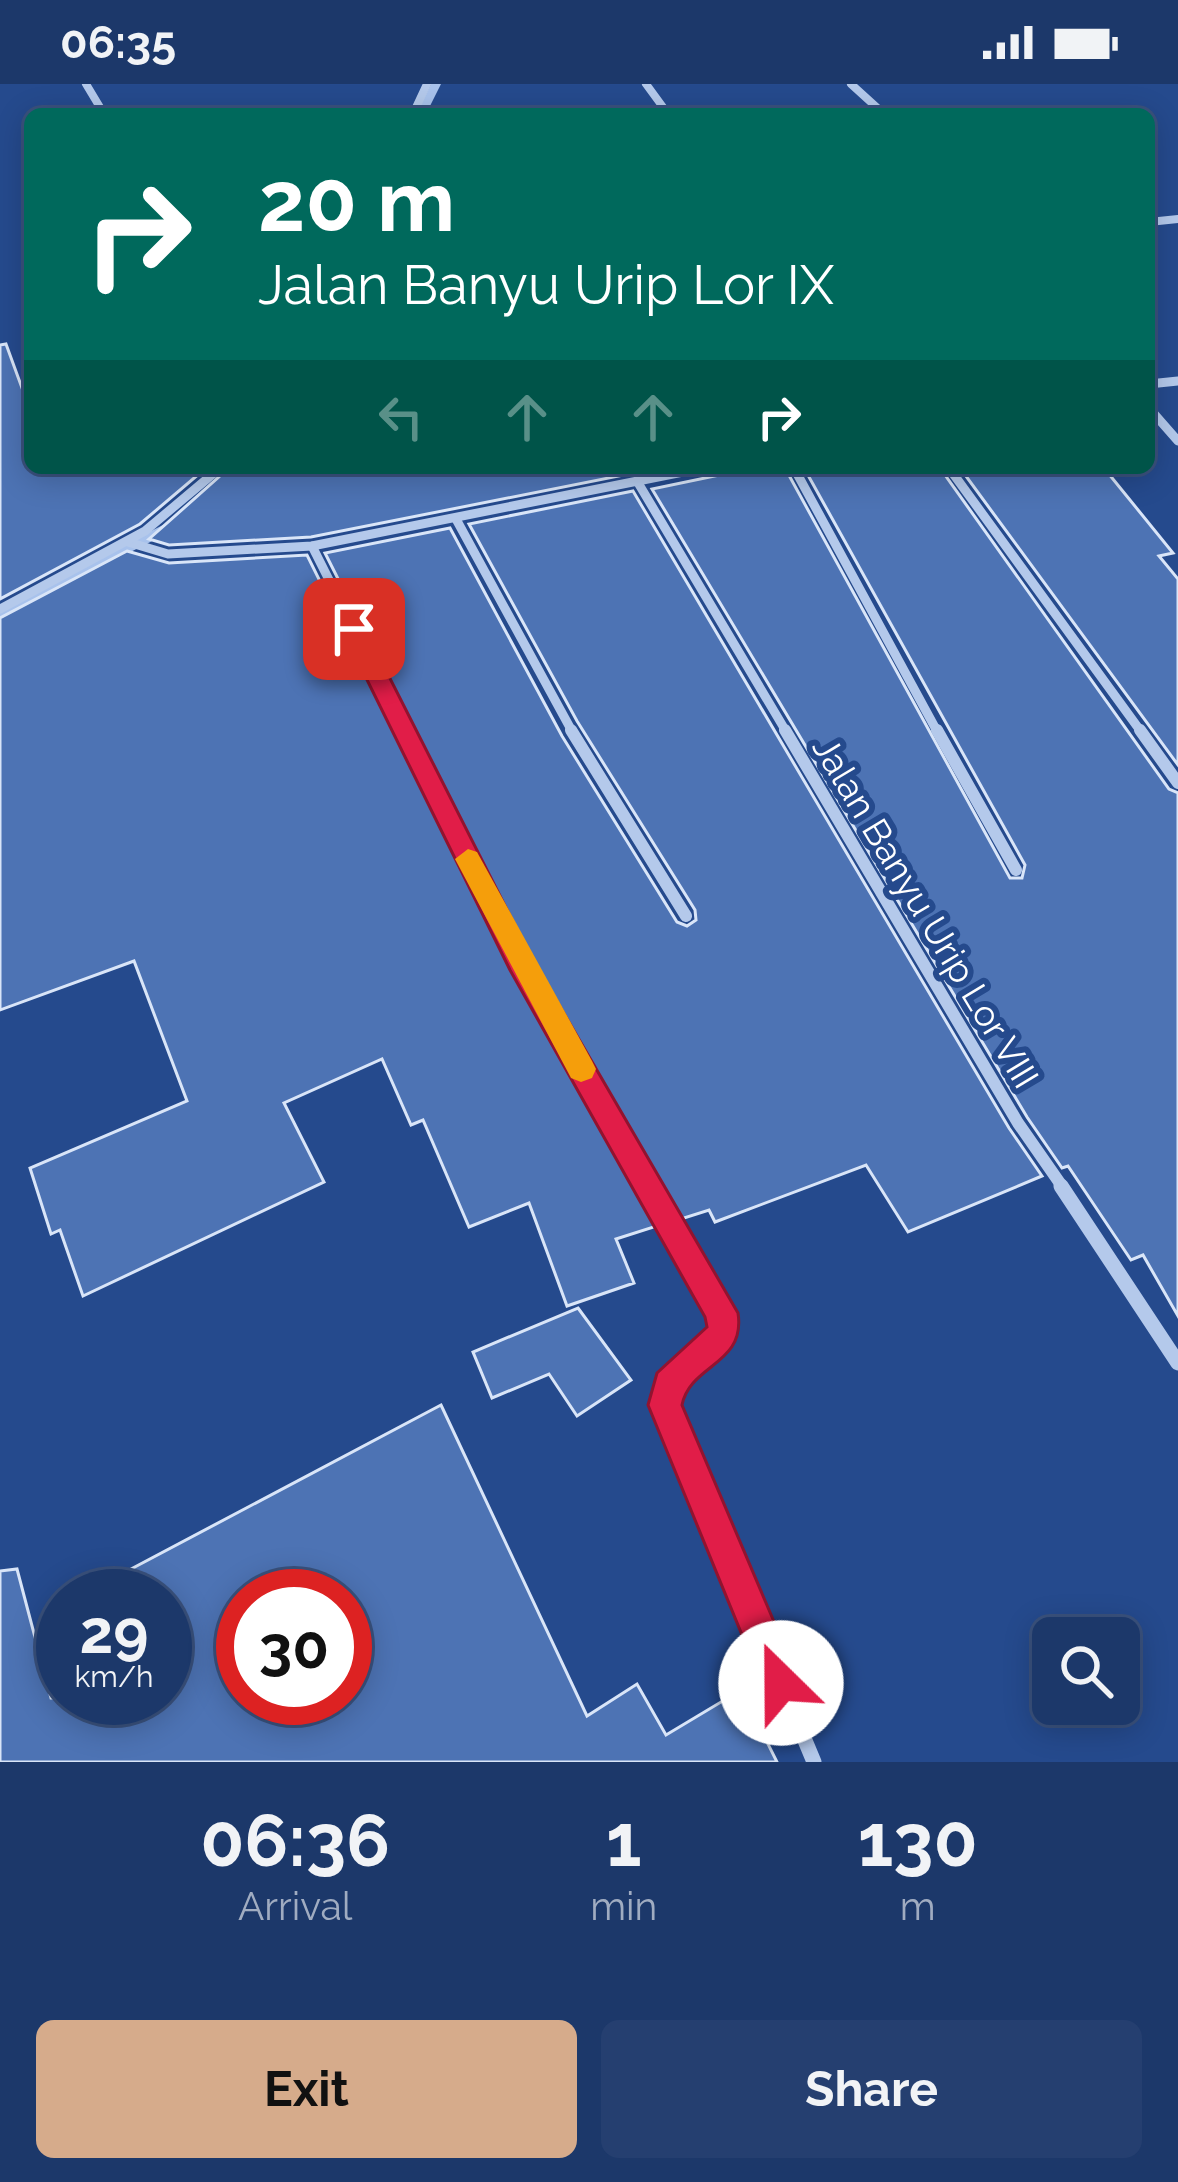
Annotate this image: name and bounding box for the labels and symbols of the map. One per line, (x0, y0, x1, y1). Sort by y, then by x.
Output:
pin (303, 578, 405, 680)
street label: Jalan Banyu Urip Lor VIII (804, 729, 1048, 1095)
speed limit sign: 30 (216, 1569, 372, 1725)
position arrow (718, 1620, 844, 1746)

